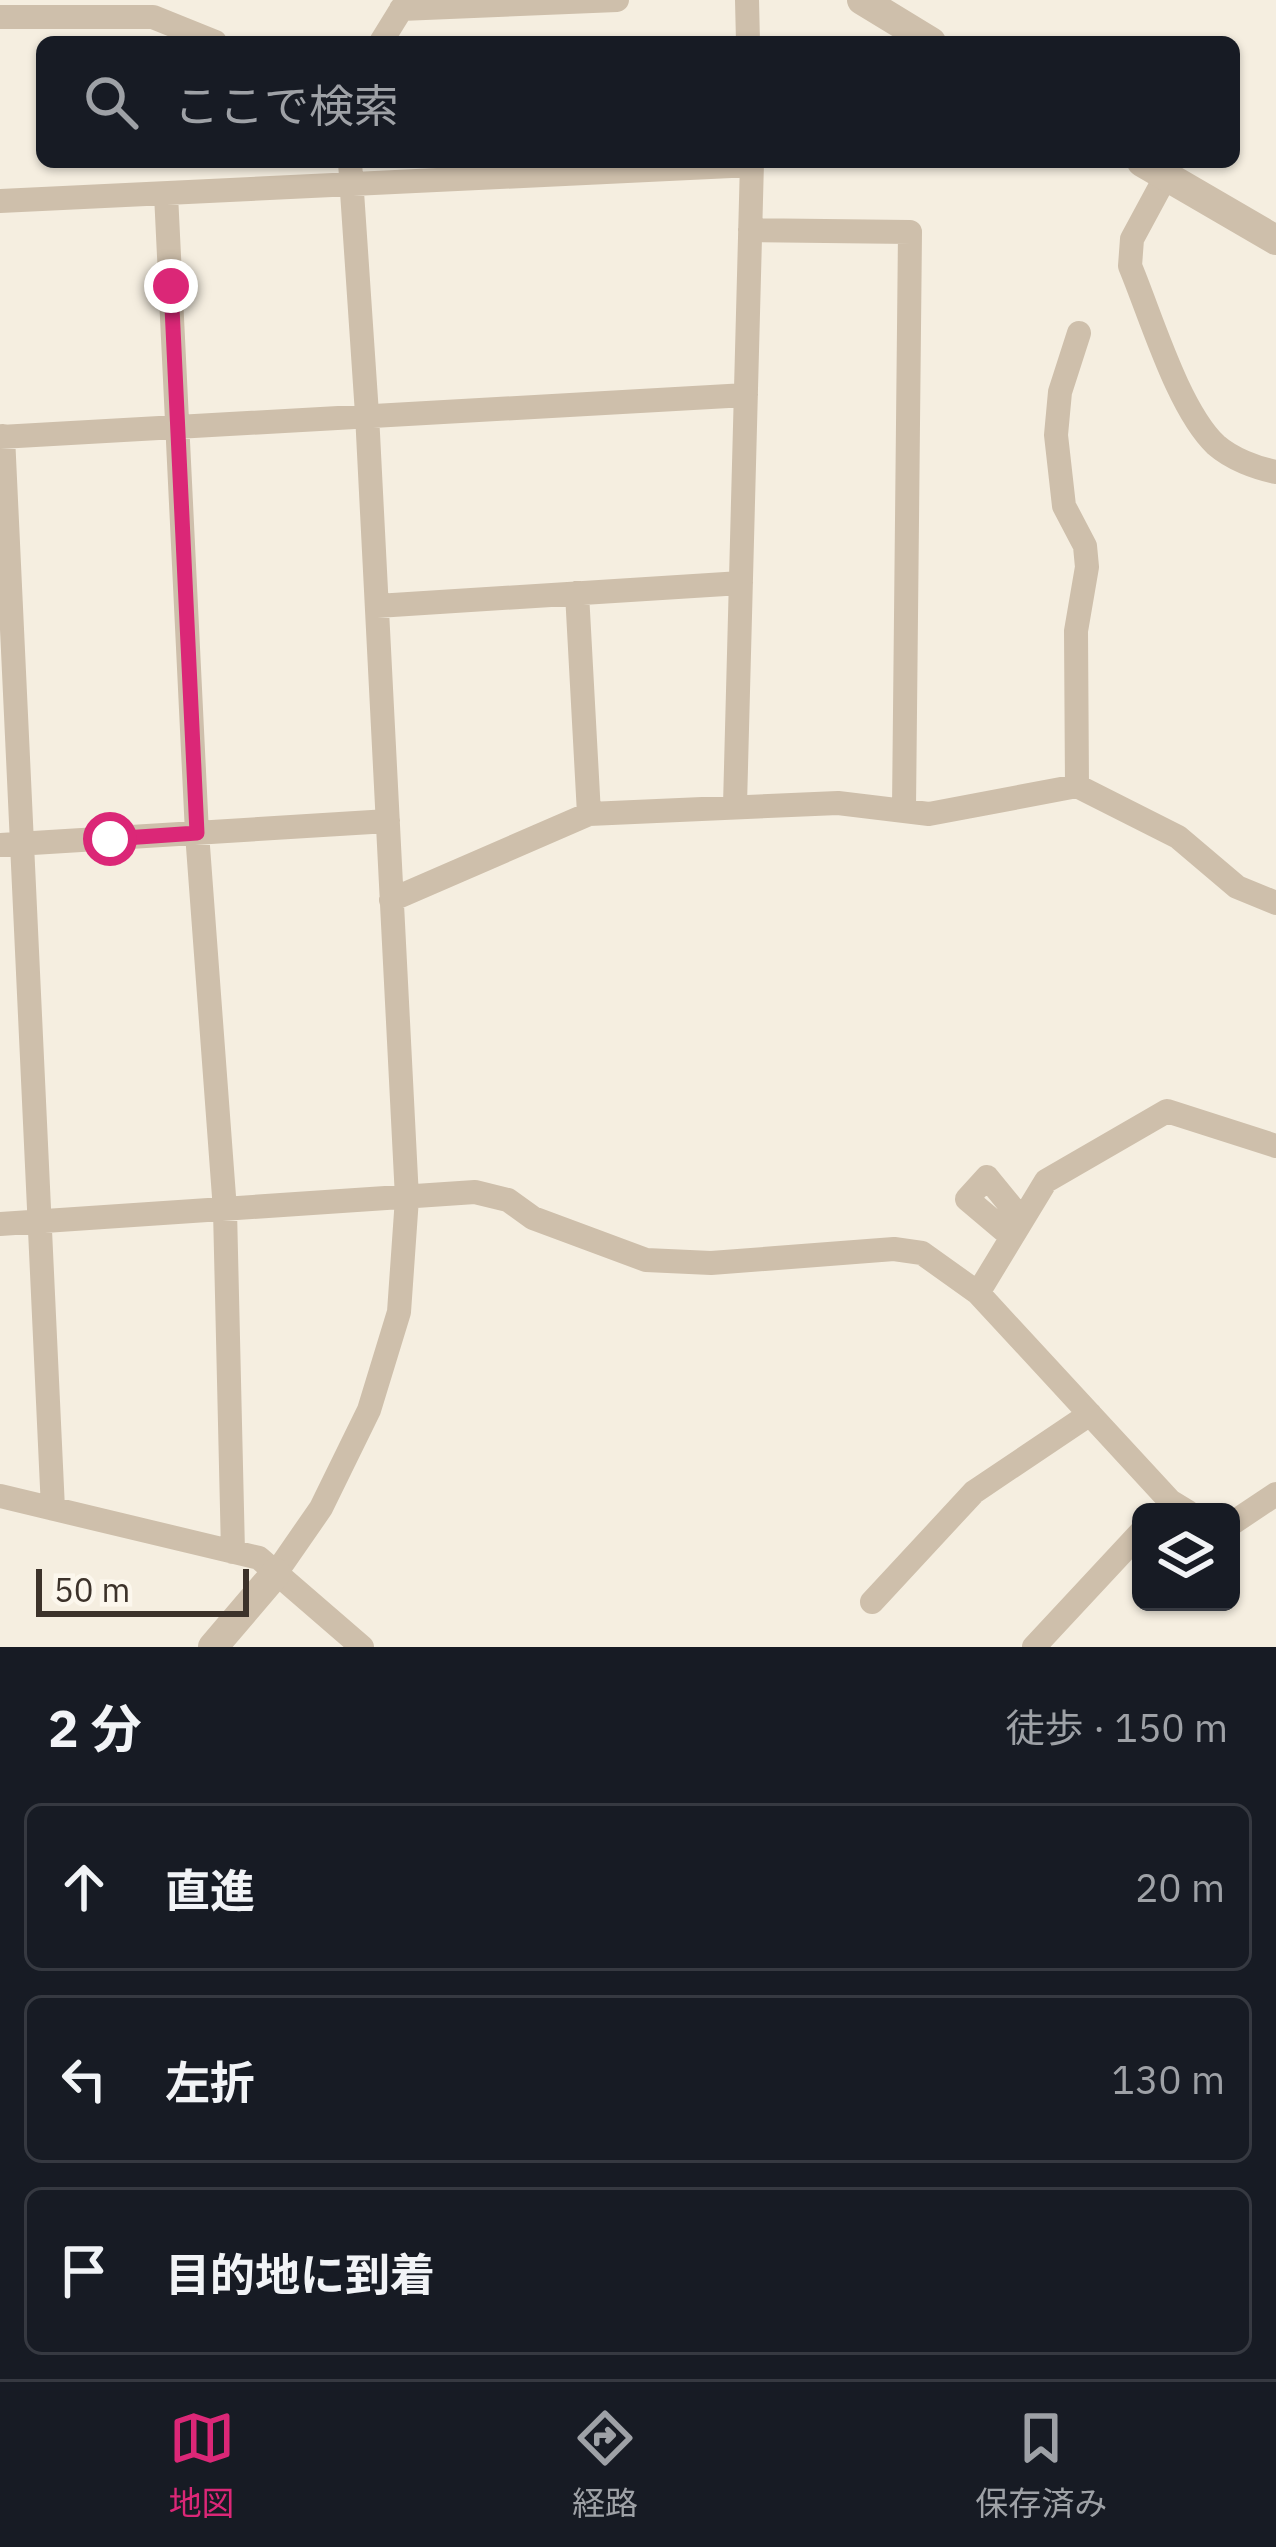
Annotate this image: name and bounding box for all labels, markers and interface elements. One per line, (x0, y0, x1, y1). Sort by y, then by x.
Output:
search box (36, 36, 1240, 168)
icon: search (78, 69, 144, 135)
text: ここで検索 (174, 76, 399, 134)
route end (144, 259, 198, 313)
route start (83, 812, 137, 866)
map controls (1132, 1503, 1240, 1611)
button: layers (1132, 1503, 1240, 1611)
scale bar (36, 1563, 249, 1616)
text: 50 m (54, 1568, 130, 1611)
text: 2 分 (48, 1695, 142, 1761)
text: 徒歩 · 150 m (1005, 1702, 1228, 1753)
icon: ahead (51, 1854, 117, 1920)
text: 直進 (165, 1861, 255, 1919)
text: 20 m (1135, 1862, 1225, 1913)
icon: left (51, 2046, 117, 2112)
text: 左折 (165, 2053, 255, 2111)
text: 130 m (1112, 2054, 1225, 2105)
icon: arrive (51, 2238, 117, 2304)
text: 目的地に到着 (165, 2245, 435, 2303)
tab: 地図 (169, 2405, 235, 2525)
tab: 経路 (572, 2405, 638, 2525)
tab: 保存済み (975, 2405, 1107, 2525)

